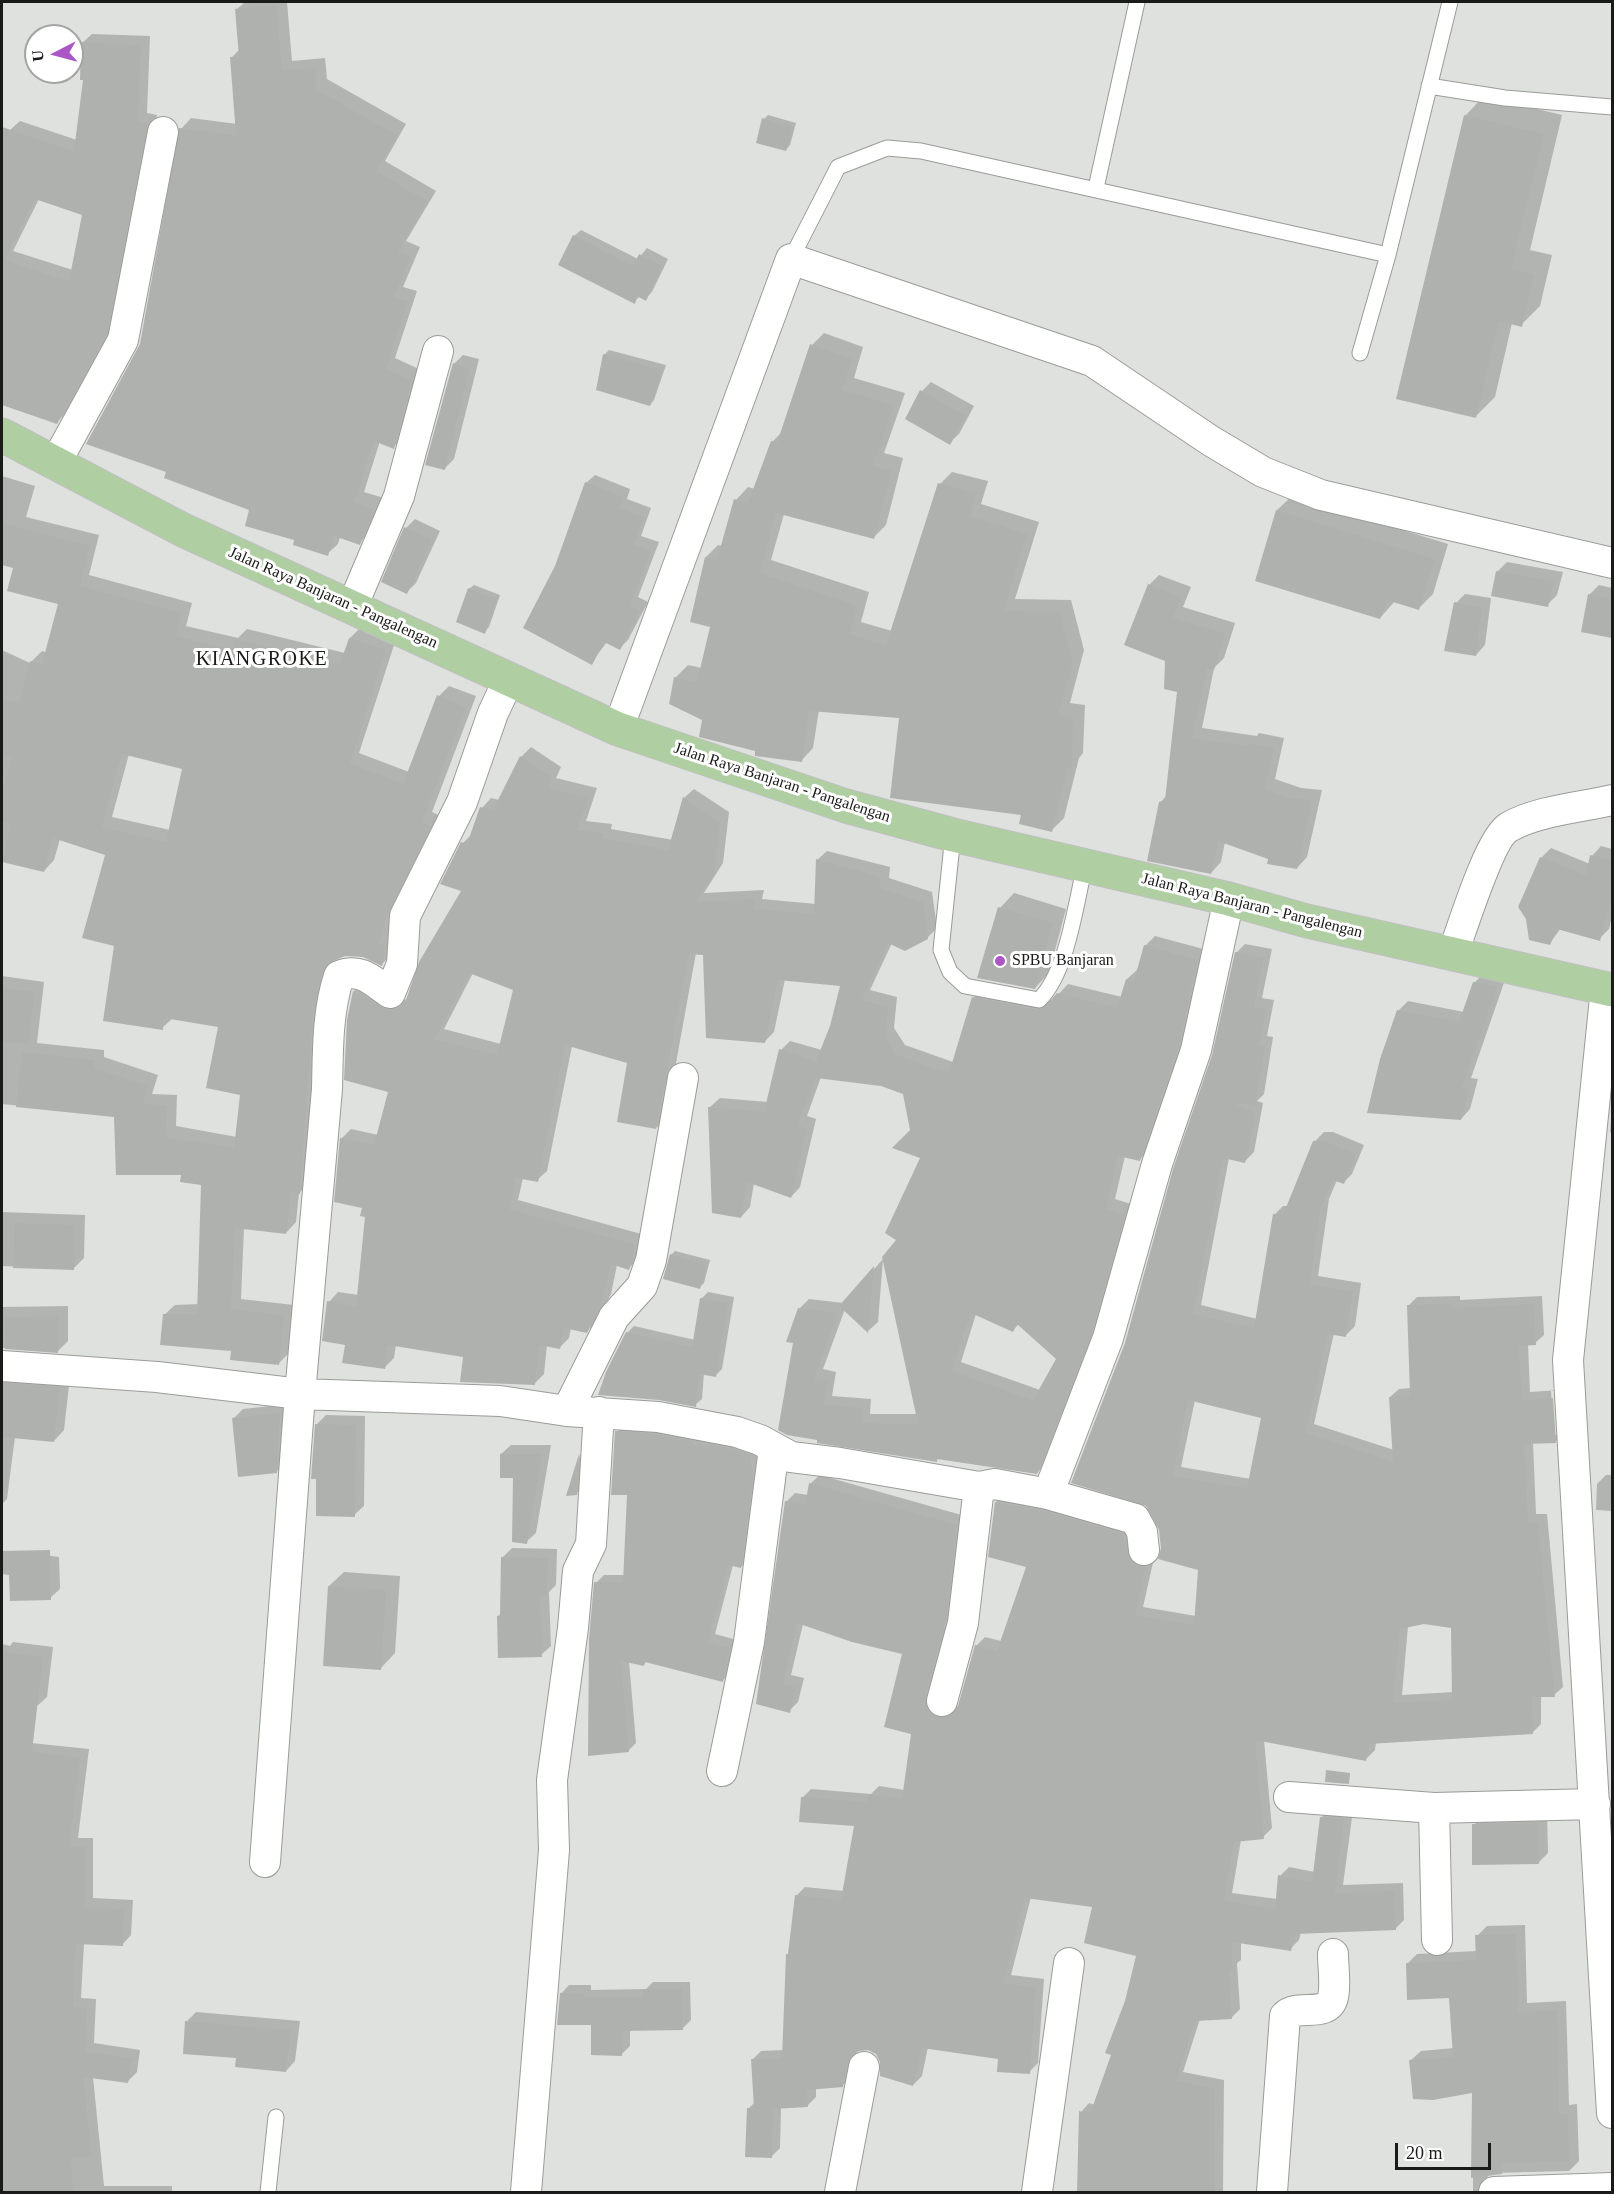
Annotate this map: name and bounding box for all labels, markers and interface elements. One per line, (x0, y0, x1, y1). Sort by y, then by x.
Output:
north arrow (24, 24, 84, 84)
text: U (29, 49, 47, 62)
street label: Jalan Raya Banjaran - Pangalengan (226, 543, 440, 653)
district label: KIANGROKE (196, 648, 328, 672)
street label: Jalan Raya Banjaran - Pangalengan (671, 739, 893, 827)
street label: Jalan Raya Banjaran - Pangalengan (1140, 869, 1364, 943)
place label: SPBU Banjaran (1012, 951, 1114, 971)
marker: SPBU Banjaran (993, 954, 1007, 968)
scale bar (1398, 2131, 1494, 2169)
text: 20 m (1406, 2143, 1443, 2163)

